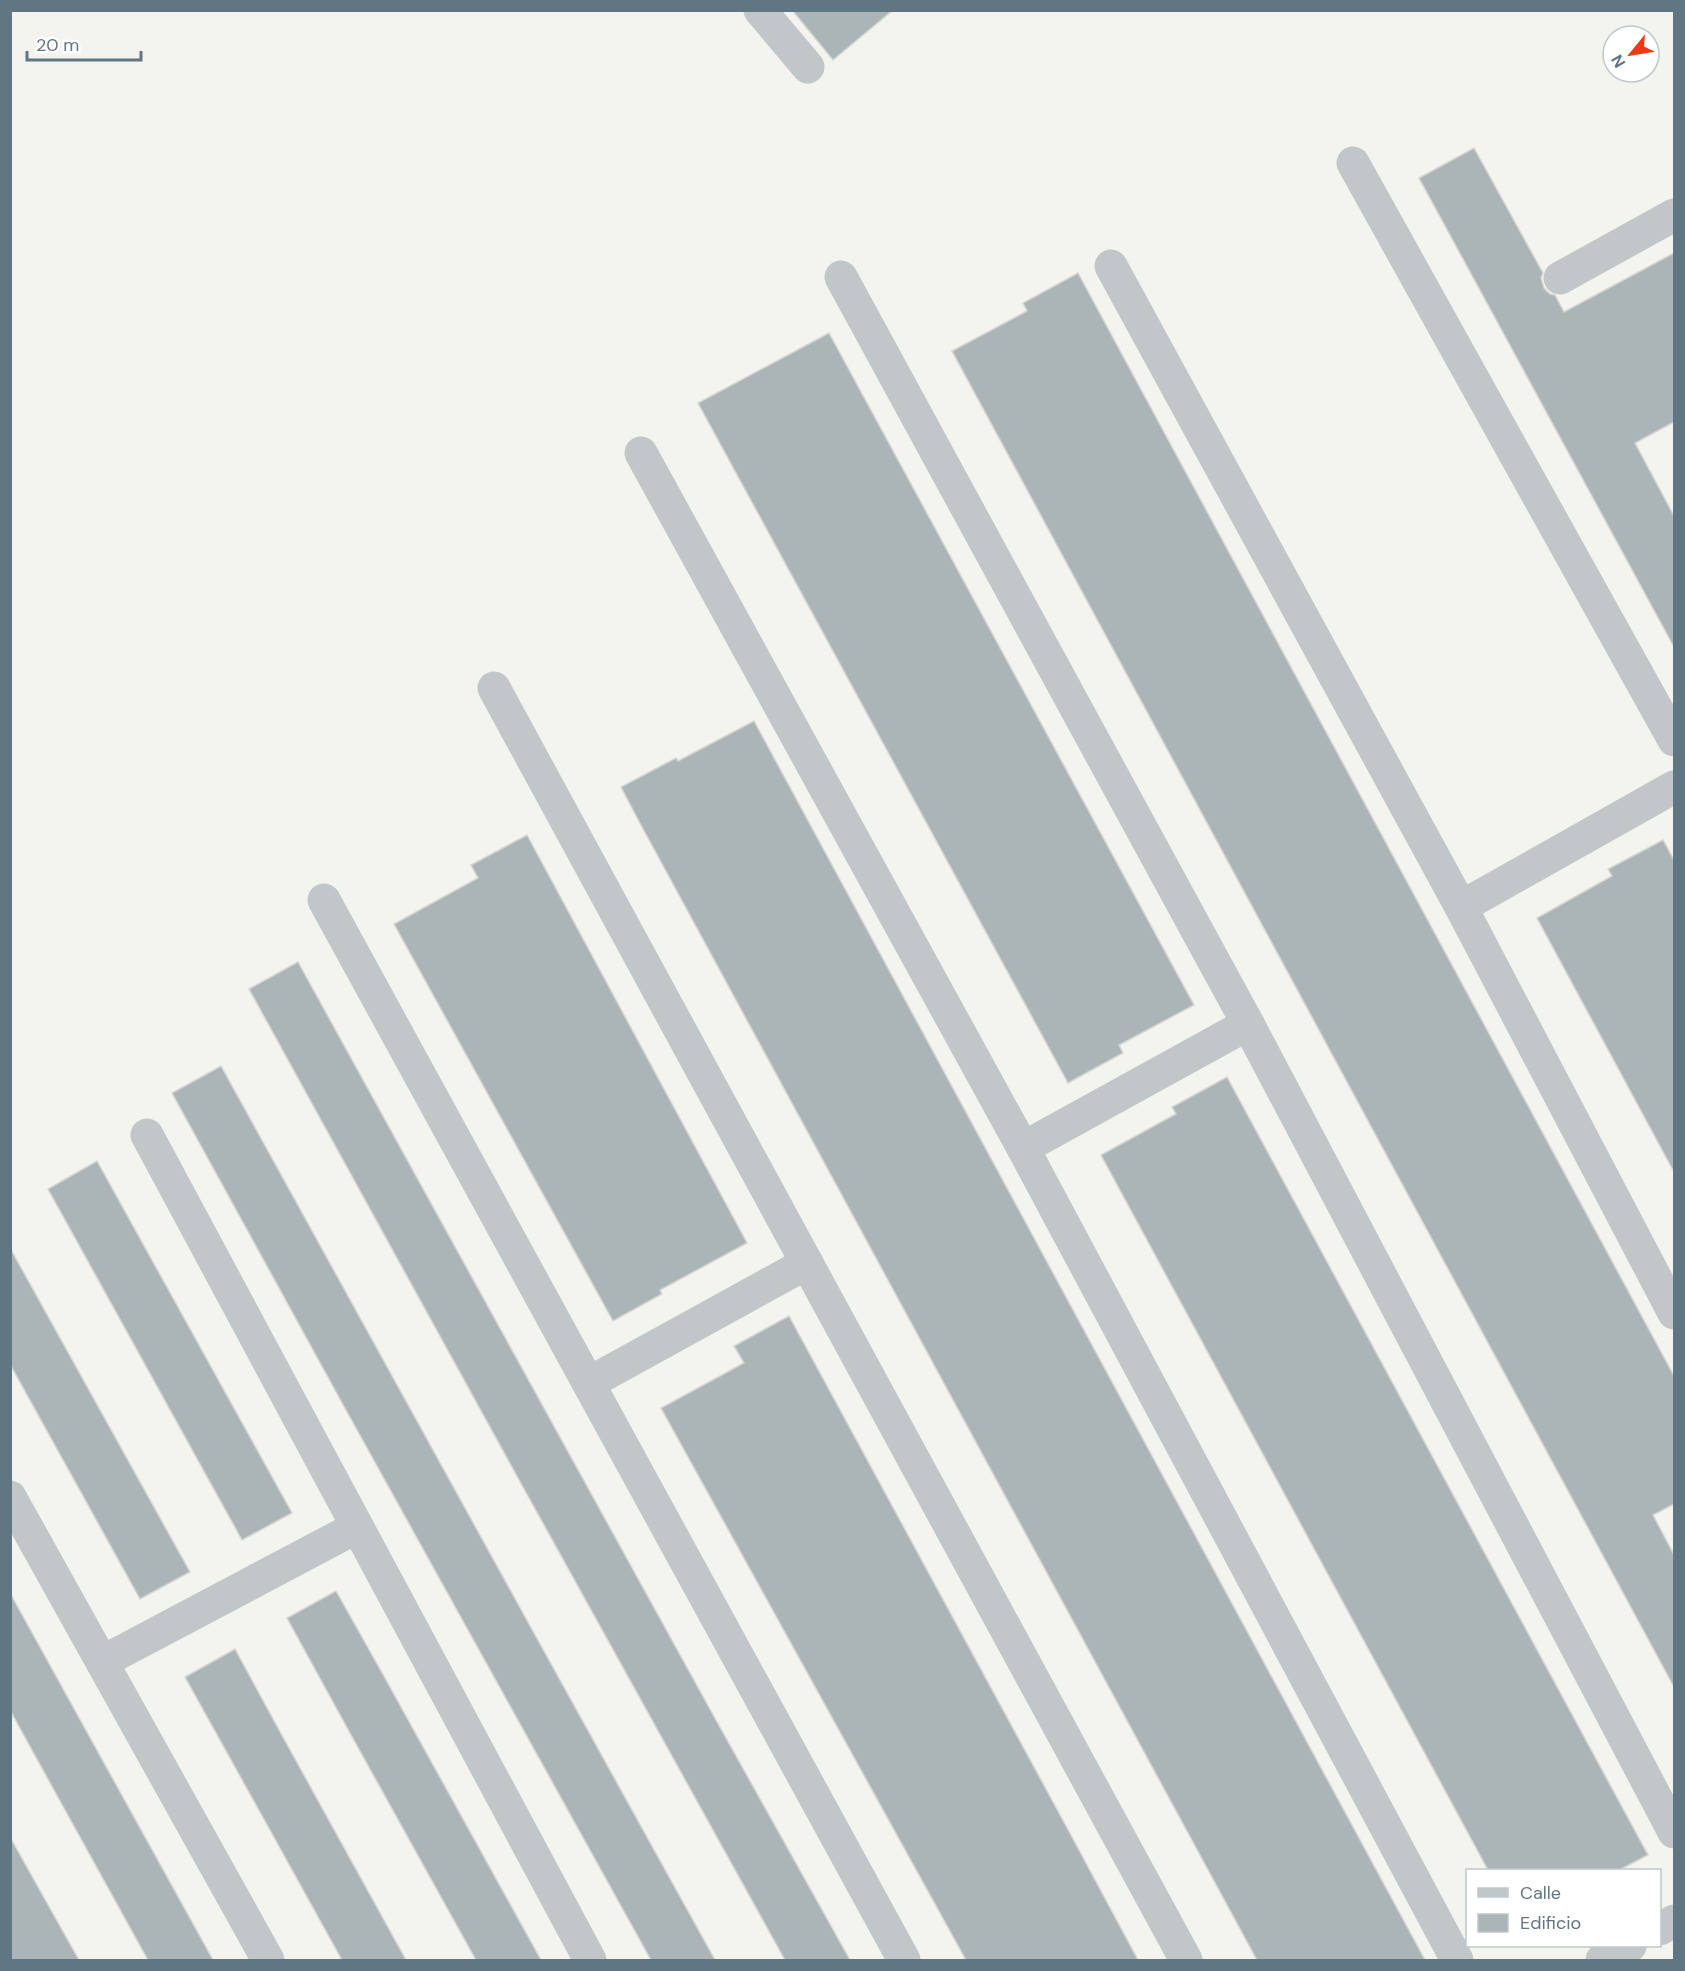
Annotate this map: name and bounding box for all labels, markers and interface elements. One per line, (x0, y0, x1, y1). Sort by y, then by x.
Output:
scale bar (27, 24, 141, 62)
north arrow (1601, 24, 1661, 84)
text: 20 m (36, 33, 79, 57)
text: N (1606, 51, 1630, 72)
legend (1466, 1869, 1661, 1947)
text: Calle (1520, 1881, 1561, 1905)
text: Edificio (1520, 1911, 1581, 1935)

